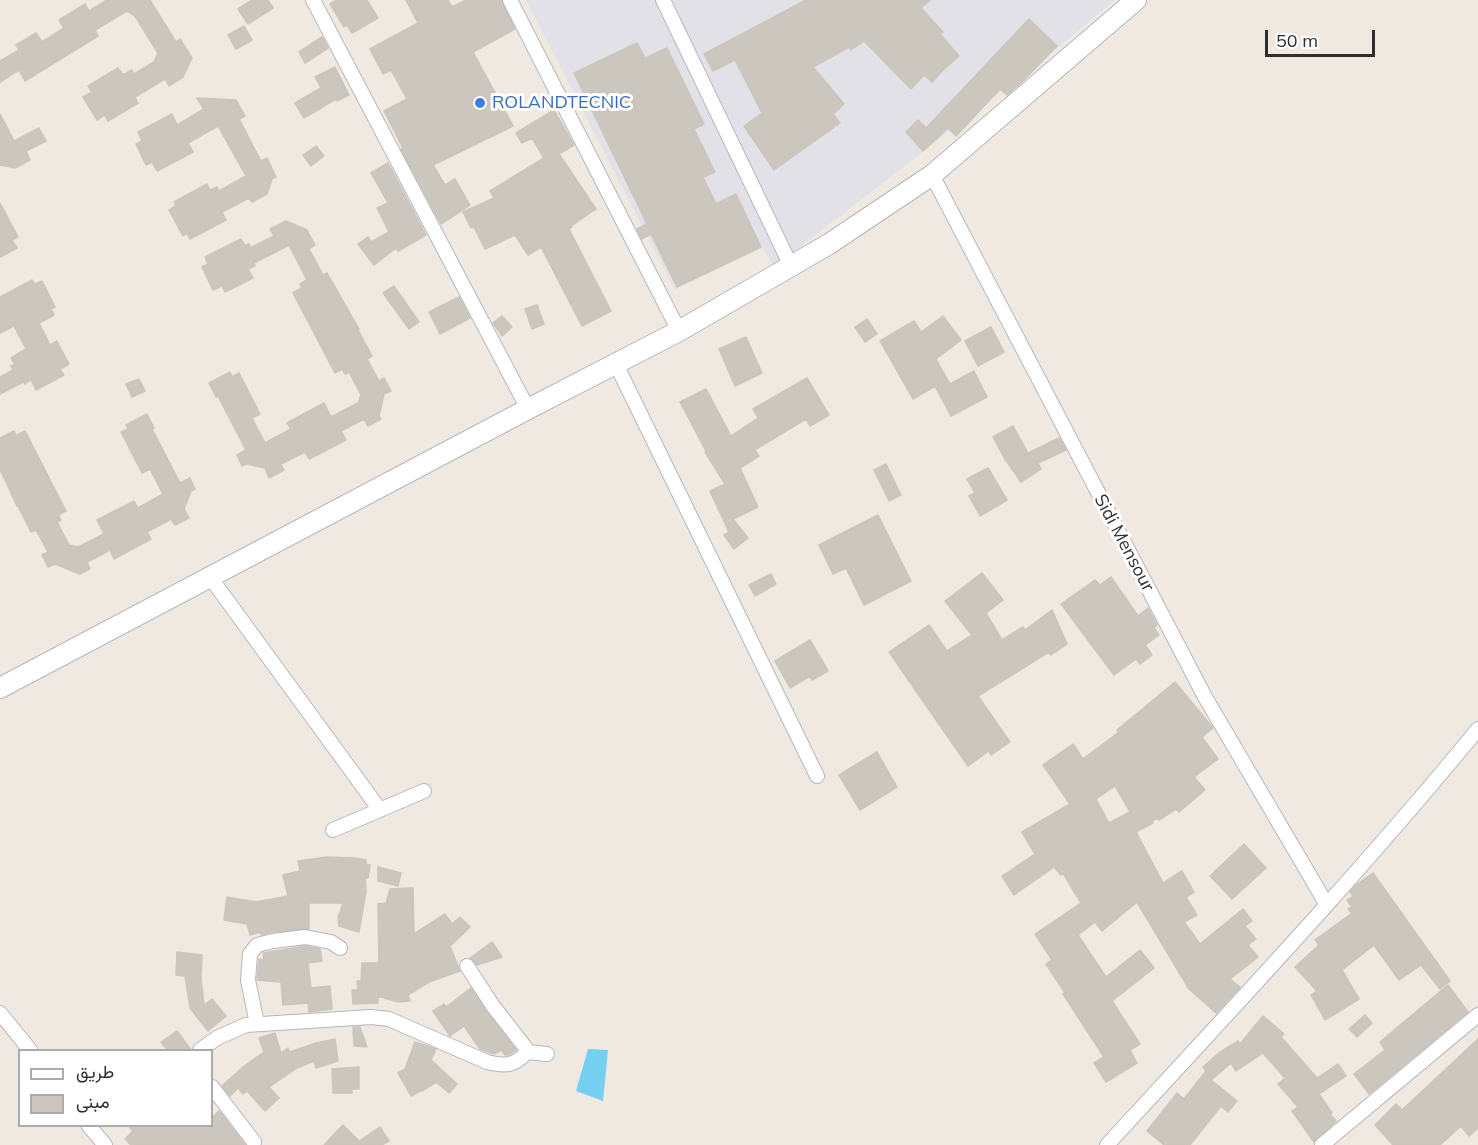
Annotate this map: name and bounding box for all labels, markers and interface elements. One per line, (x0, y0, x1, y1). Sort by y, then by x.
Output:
scale bar (1268, 18, 1378, 56)
text: 50 m (1276, 29, 1318, 52)
place label: ROLANDTECNIC (492, 92, 631, 114)
marker: ROLANDTECNIC (473, 96, 487, 110)
street label: Sidi Mensour (1089, 491, 1159, 595)
legend (18, 1049, 213, 1127)
text: طريق (76, 1060, 114, 1083)
text: مبنى (76, 1090, 110, 1113)

